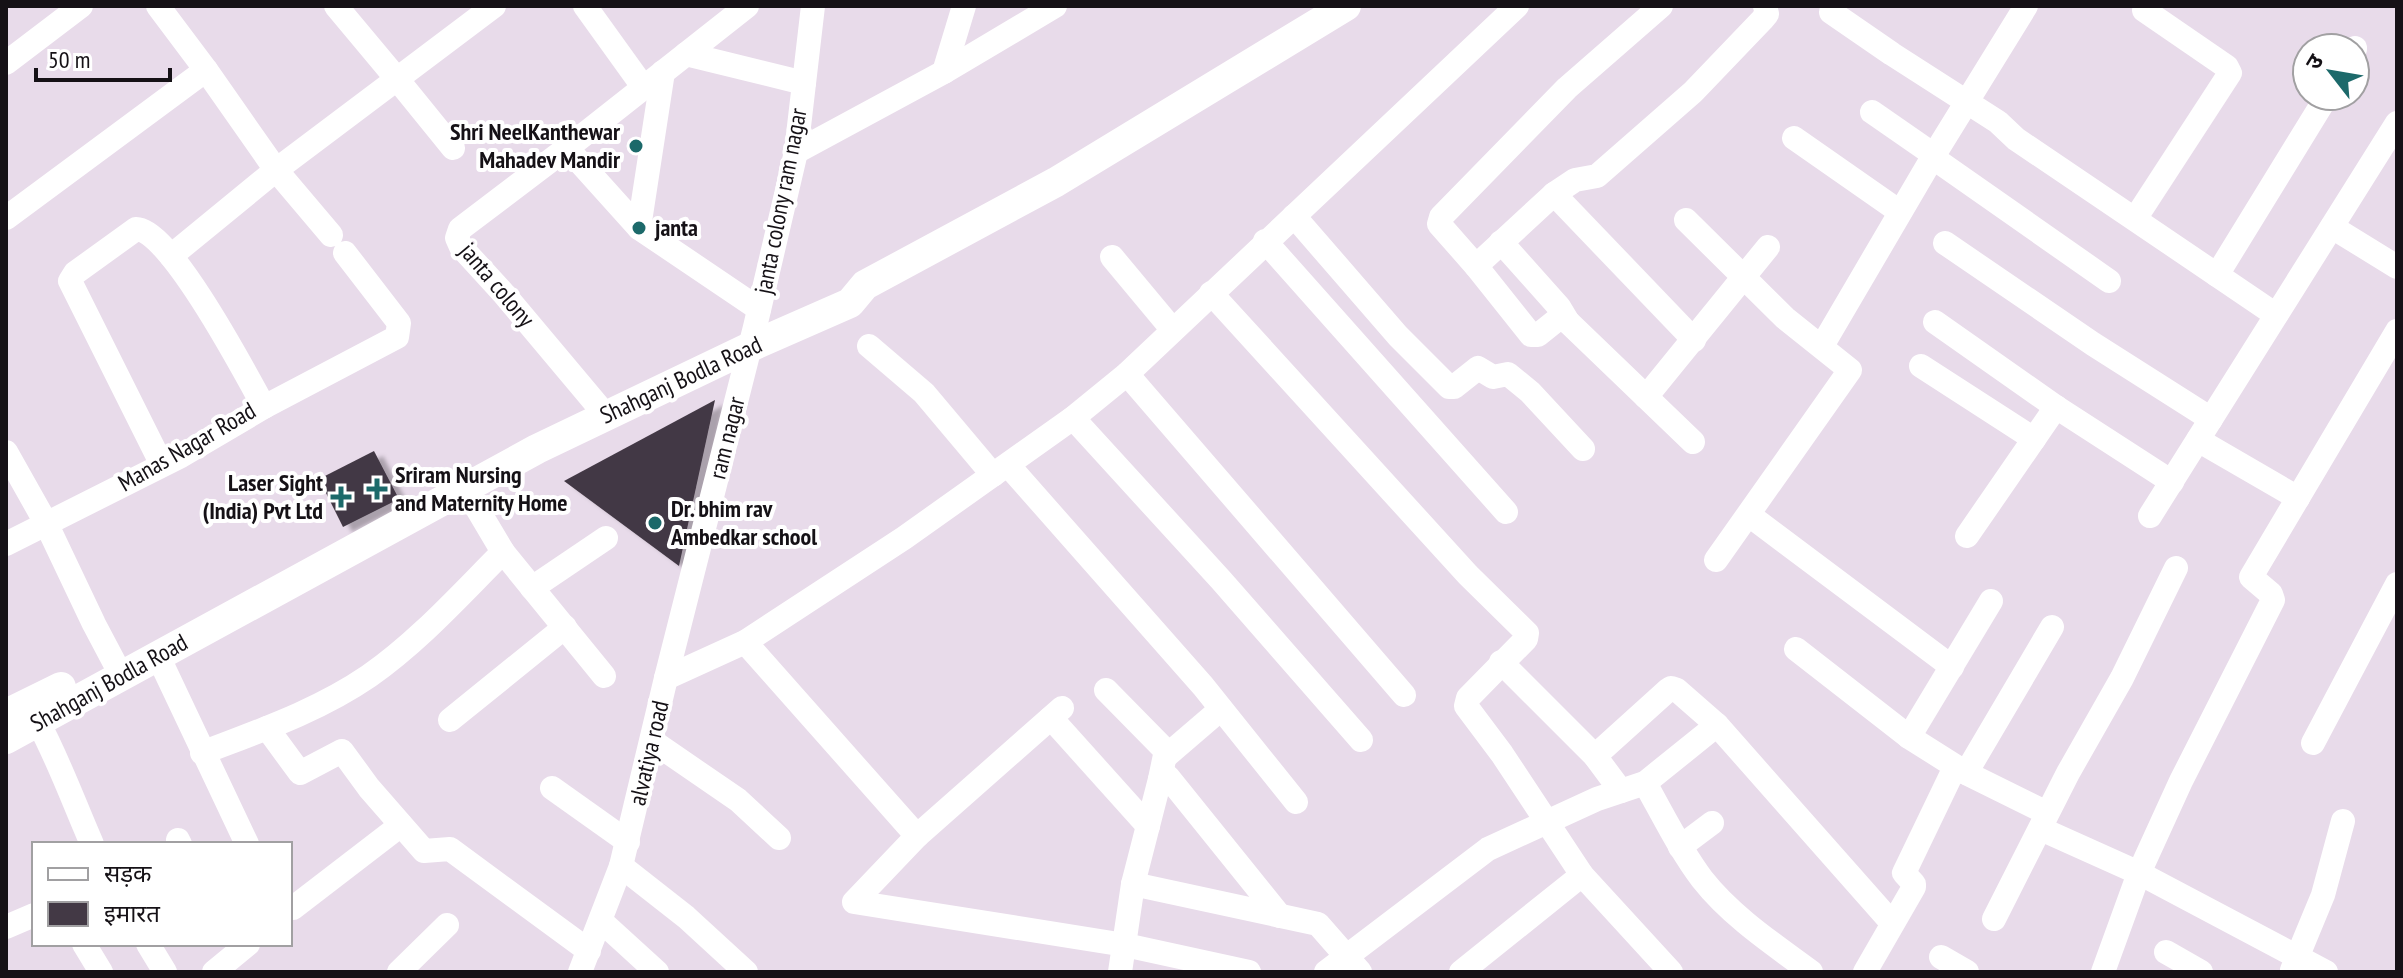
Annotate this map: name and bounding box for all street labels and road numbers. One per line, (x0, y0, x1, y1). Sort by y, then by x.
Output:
street label: janta colony ram nagar (747, 105, 814, 296)
street label: janta colony (453, 236, 542, 333)
street label: Shahganj Bodla Road (595, 329, 767, 431)
street label: ram nagar (701, 393, 752, 482)
street label: Manas Nagar Road (113, 395, 261, 498)
street label: Shahganj Bodla Road (25, 627, 193, 739)
street label: alvatiya road (621, 697, 676, 808)

